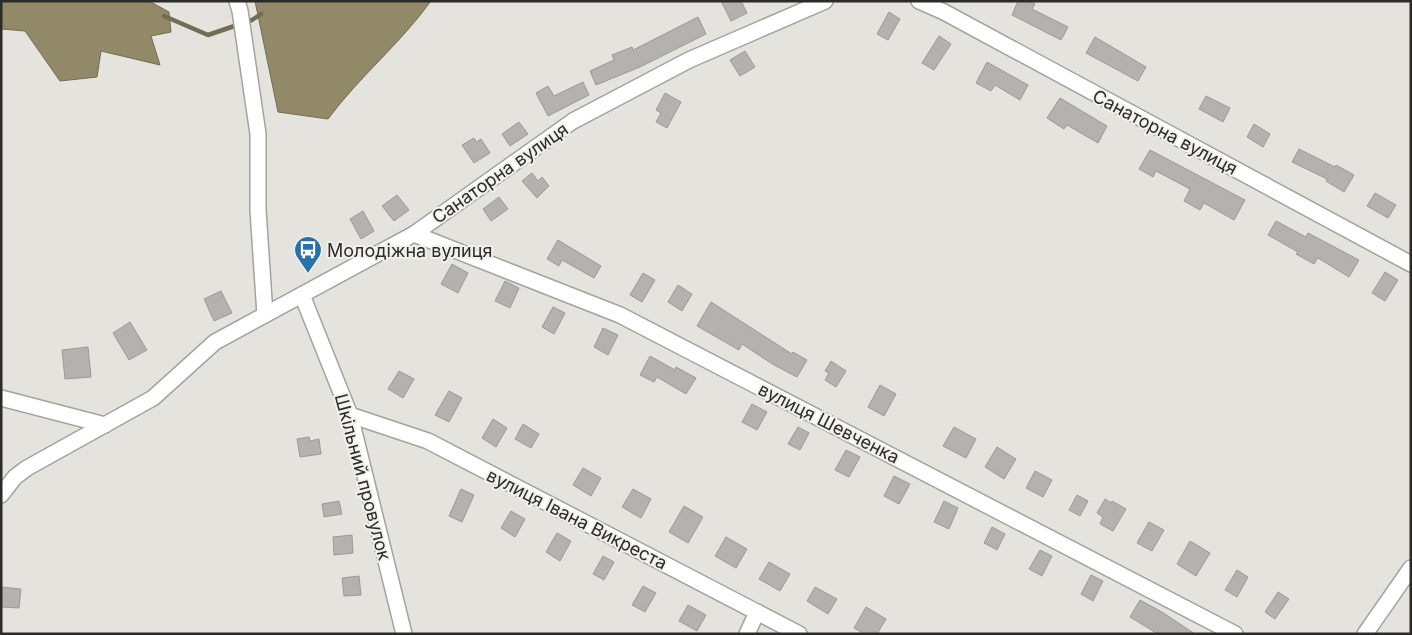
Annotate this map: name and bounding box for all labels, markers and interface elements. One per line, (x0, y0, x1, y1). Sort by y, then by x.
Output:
street label: Санаторна вулиця (1089, 85, 1241, 179)
street label: Санаторна вулиця (428, 118, 572, 228)
bus stop icon: Молодіжна вулиця (293, 235, 323, 274)
place label: Молодіжна вулиця (327, 240, 492, 261)
street label: вулиця Шевченка (755, 378, 903, 468)
street label: Шкільний провулок (331, 391, 395, 563)
street label: вулиця Івана Викреста (483, 464, 671, 574)

